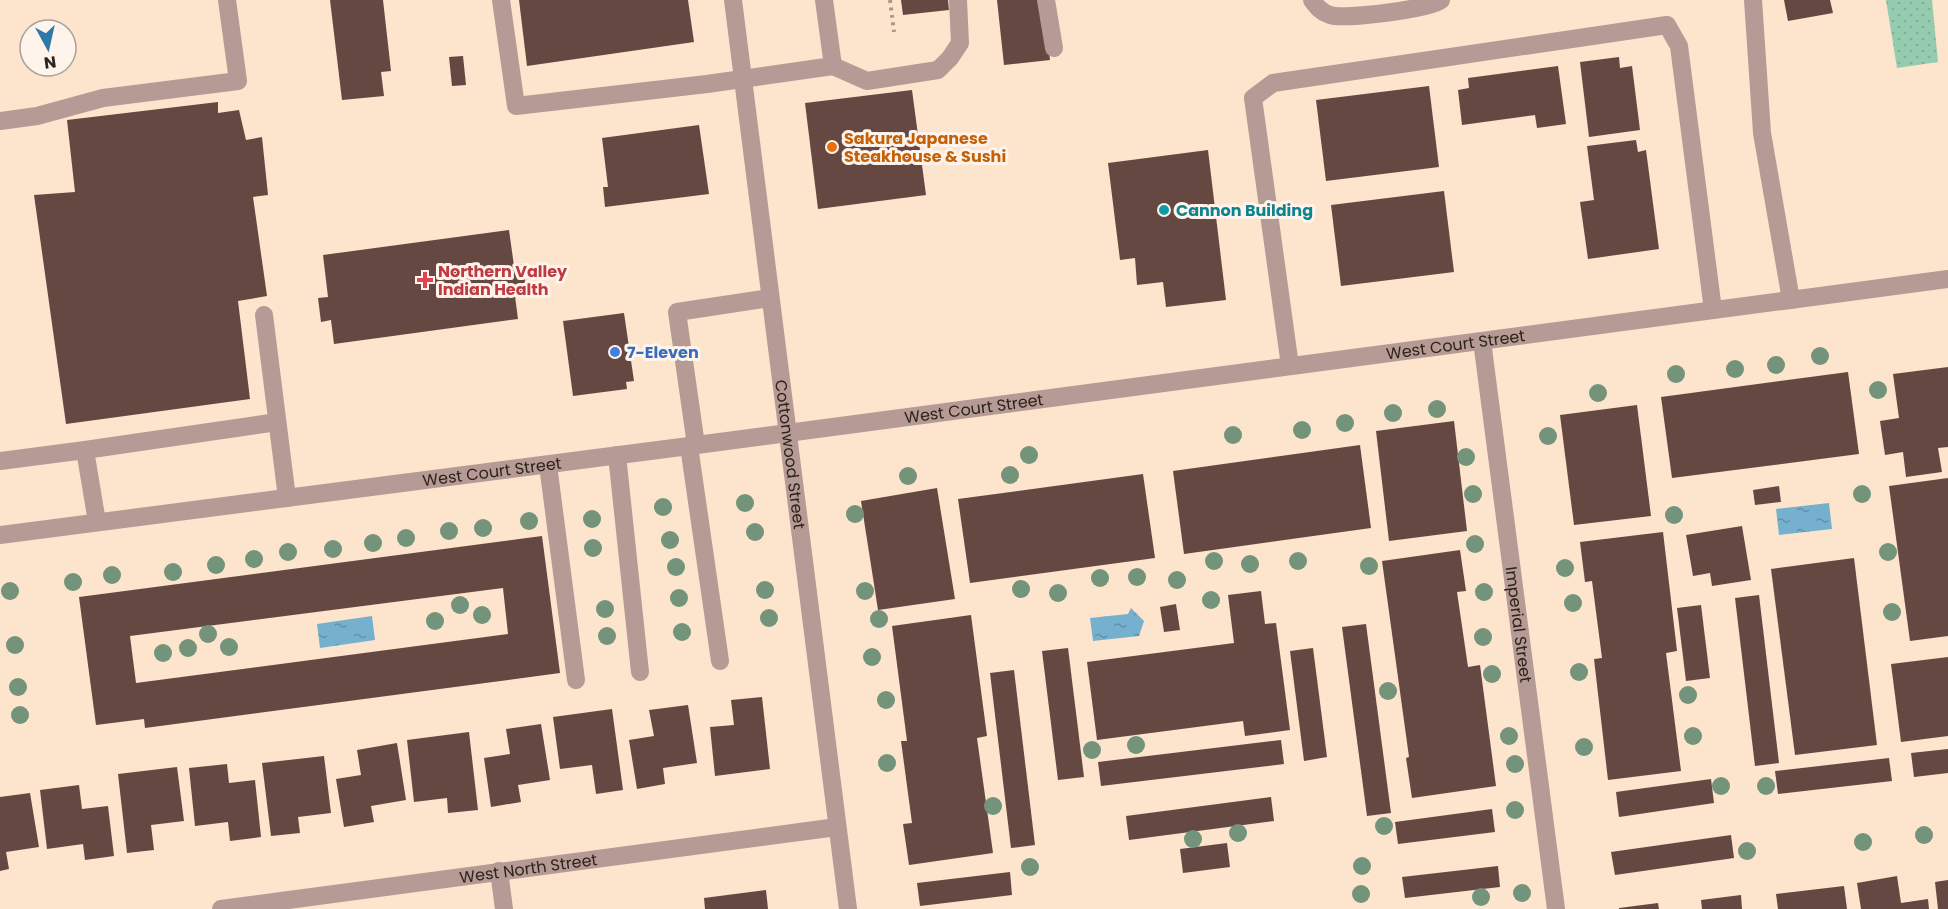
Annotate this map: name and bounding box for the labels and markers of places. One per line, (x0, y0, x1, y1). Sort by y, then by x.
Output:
place label: Sakura Japanese Steakhouse & Sushi (844, 127, 1006, 168)
marker: Sakura Japanese Steakhouse & Sushi (825, 140, 839, 154)
place label: Cannon Building (1176, 199, 1313, 222)
marker: Cannon Building (1157, 203, 1171, 217)
place label: Northern Valley Indian Health (438, 260, 568, 301)
marker: Northern Valley Indian Health (416, 271, 434, 289)
place label: 7-Eleven (627, 341, 699, 364)
marker: 7-Eleven (608, 345, 622, 359)

